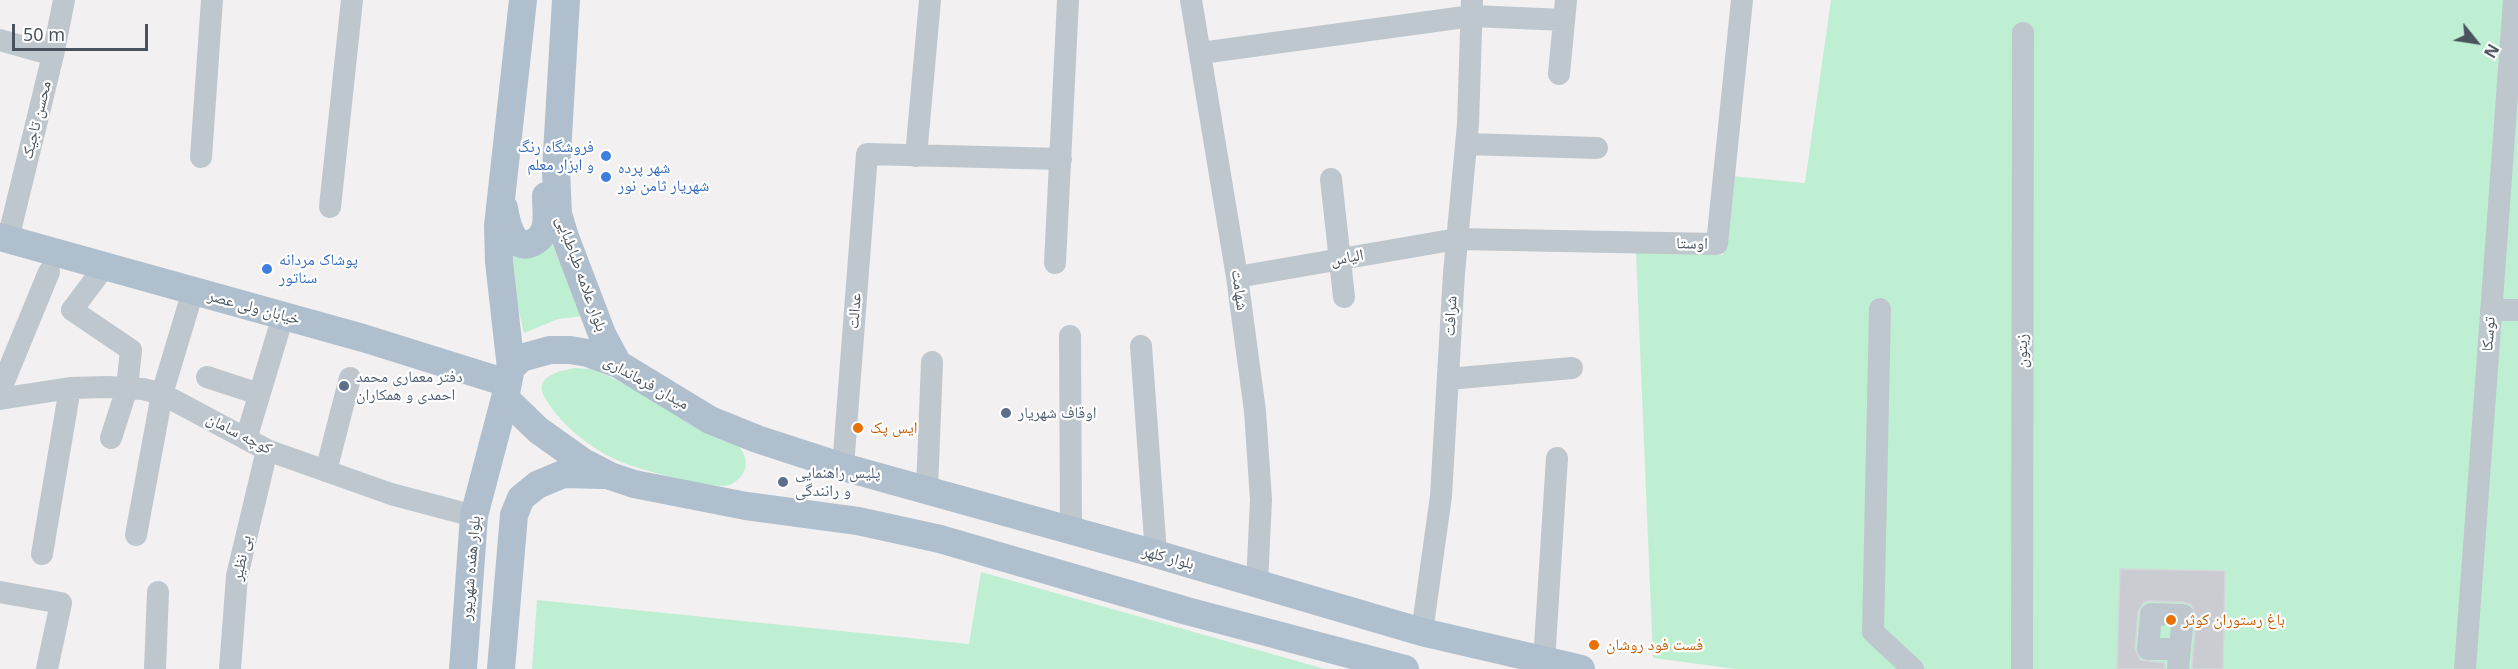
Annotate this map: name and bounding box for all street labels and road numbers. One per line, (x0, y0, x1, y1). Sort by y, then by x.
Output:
street label: محسن تاجیک (18, 79, 56, 161)
street label: بلوار علامه طباطبایی (551, 214, 611, 334)
street label: اوستا (1676, 234, 1708, 254)
street label: الیاس (1329, 246, 1365, 270)
street label: شهامت (1227, 268, 1251, 312)
street label: خیابان ولی عصر (206, 286, 302, 330)
street label: عدالت (844, 292, 866, 330)
street label: شرافت (1440, 295, 1462, 337)
street label: توسکا (2478, 316, 2500, 352)
street label: زیتون (2012, 334, 2032, 368)
street label: میدان فرمانداری (600, 352, 692, 414)
street label: کوچه سامان (203, 409, 275, 459)
street label: بلوار هفده شهریور (457, 515, 485, 621)
street label: بی نظیر (228, 533, 256, 583)
street label: بلوار کلهر (1140, 542, 1196, 574)

